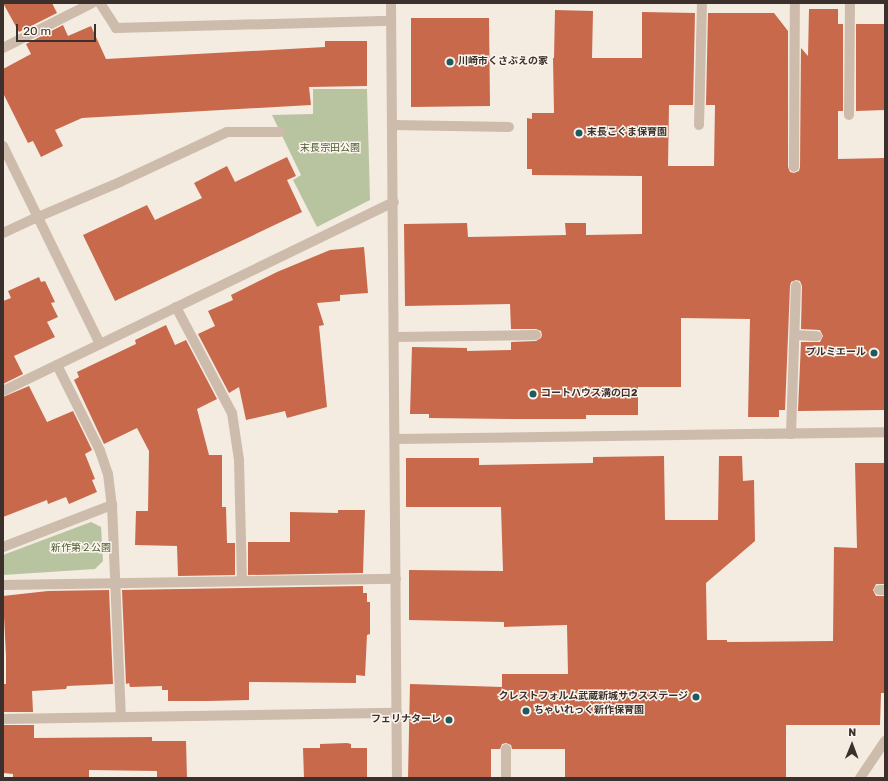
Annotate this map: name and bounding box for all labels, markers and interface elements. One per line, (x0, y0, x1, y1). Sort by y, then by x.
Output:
scale bar (18, 16, 98, 42)
text: 20 m (23, 24, 51, 38)
place label: 川崎市くさぶえの家 (458, 56, 548, 68)
marker: 川崎市くさぶえの家 (445, 57, 455, 67)
place label: 末長こぐま保育園 (587, 127, 667, 139)
marker: 末長こぐま保育園 (574, 128, 584, 138)
park label: 末長宗田公園 (300, 143, 360, 155)
place label: プルミエール (806, 347, 866, 359)
marker: プルミエール (869, 348, 879, 358)
place label: コートハウス溝の口2 (541, 388, 637, 400)
marker: コートハウス溝の口2 (528, 389, 538, 399)
park label: 新作第２公園 (51, 543, 111, 555)
place label: クレストフォルム武蔵新城サウスステージ (498, 691, 688, 703)
marker: クレストフォルム武蔵新城サウスステージ (691, 692, 701, 702)
place label: ちゃいれっく新作保育園 (534, 705, 644, 717)
marker: ちゃいれっく新作保育園 (521, 706, 531, 716)
place label: フェリナターレ (371, 714, 441, 726)
marker: フェリナターレ (444, 715, 454, 725)
north arrow (832, 725, 872, 765)
text: N (848, 726, 856, 739)

